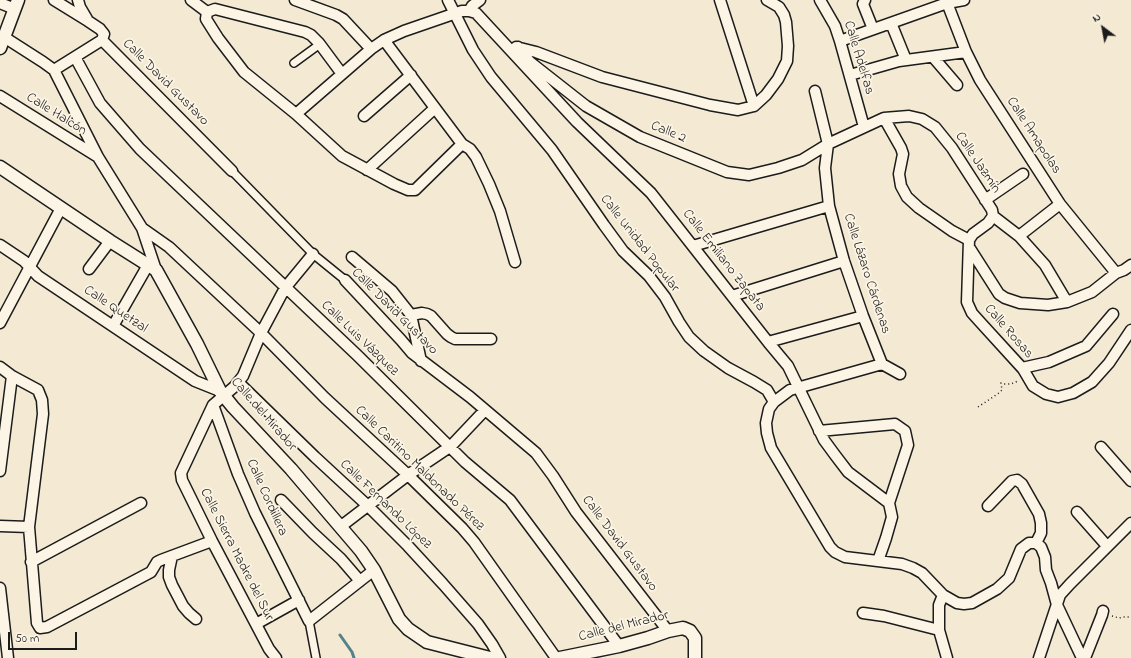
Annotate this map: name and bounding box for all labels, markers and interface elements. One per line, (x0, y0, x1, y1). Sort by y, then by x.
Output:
north arrow (1083, 8, 1123, 48)
text: N (1089, 9, 1104, 27)
street label: Calle Adelfas (839, 19, 877, 97)
street label: Calle David Gustavo (118, 36, 212, 130)
street label: Calle Halcón (23, 90, 89, 140)
street label: Calle Amapolas (1002, 94, 1064, 178)
street label: Calle 2 (648, 118, 688, 148)
street label: Calle Jazmín (950, 129, 1004, 197)
street label: Calle Unidad Popular (596, 192, 682, 296)
street label: Calle Emiliano Zapata (678, 207, 768, 315)
street label: Calle Lázaro Cárdenas (839, 212, 893, 336)
street label: Calle David Gustavo (347, 265, 441, 359)
street label: Calle Quetzal (80, 283, 150, 337)
street label: Calle Luis Vázquez (317, 298, 401, 380)
street label: Calle Rosas (980, 301, 1036, 363)
street label: Calle del Mirador (226, 375, 300, 455)
street label: Calle Caritino Maldonado Pérez (351, 403, 487, 535)
street label: Calle Cordillera (242, 457, 290, 539)
street label: Calle Fernando López (335, 457, 435, 553)
street label: Calle Sierra Madre del Sur (195, 486, 277, 624)
street label: Calle David Gustavo (577, 493, 661, 595)
street label: Calle del Mirador (577, 608, 671, 646)
scale bar (10, 624, 79, 650)
text: 50 m (15, 630, 39, 648)

